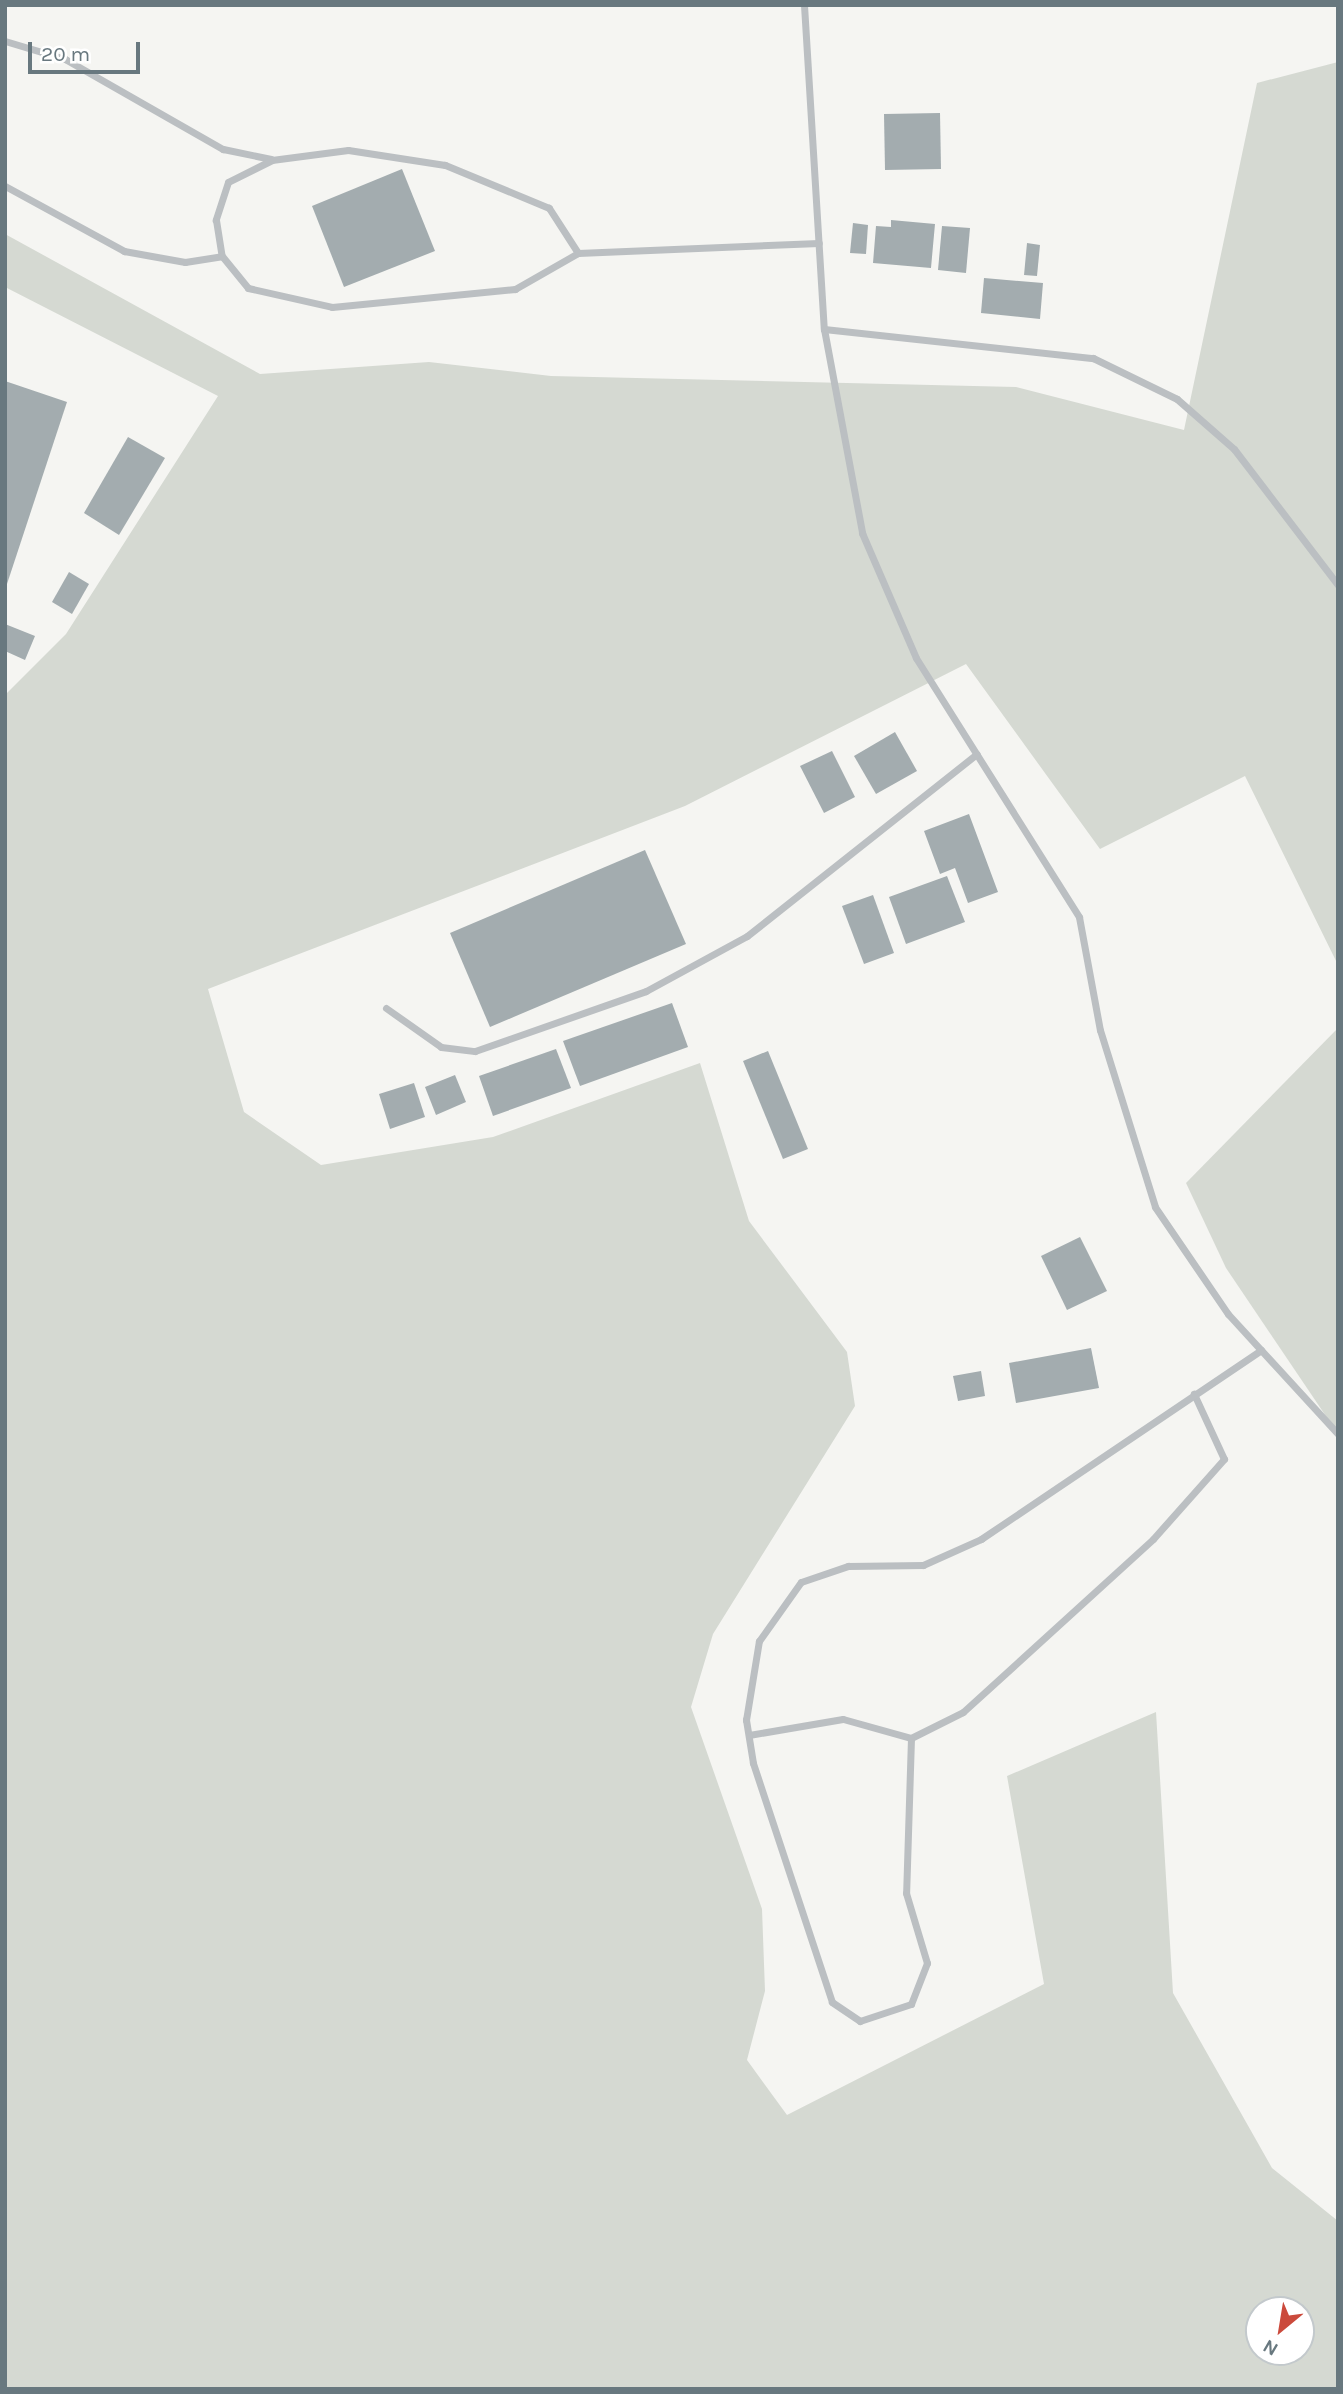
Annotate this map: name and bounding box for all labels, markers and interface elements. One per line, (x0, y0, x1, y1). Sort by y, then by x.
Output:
scale bar (32, 28, 144, 72)
text: 20 m (41, 42, 90, 66)
north arrow (1245, 2296, 1315, 2366)
text: N (1259, 2335, 1282, 2360)

